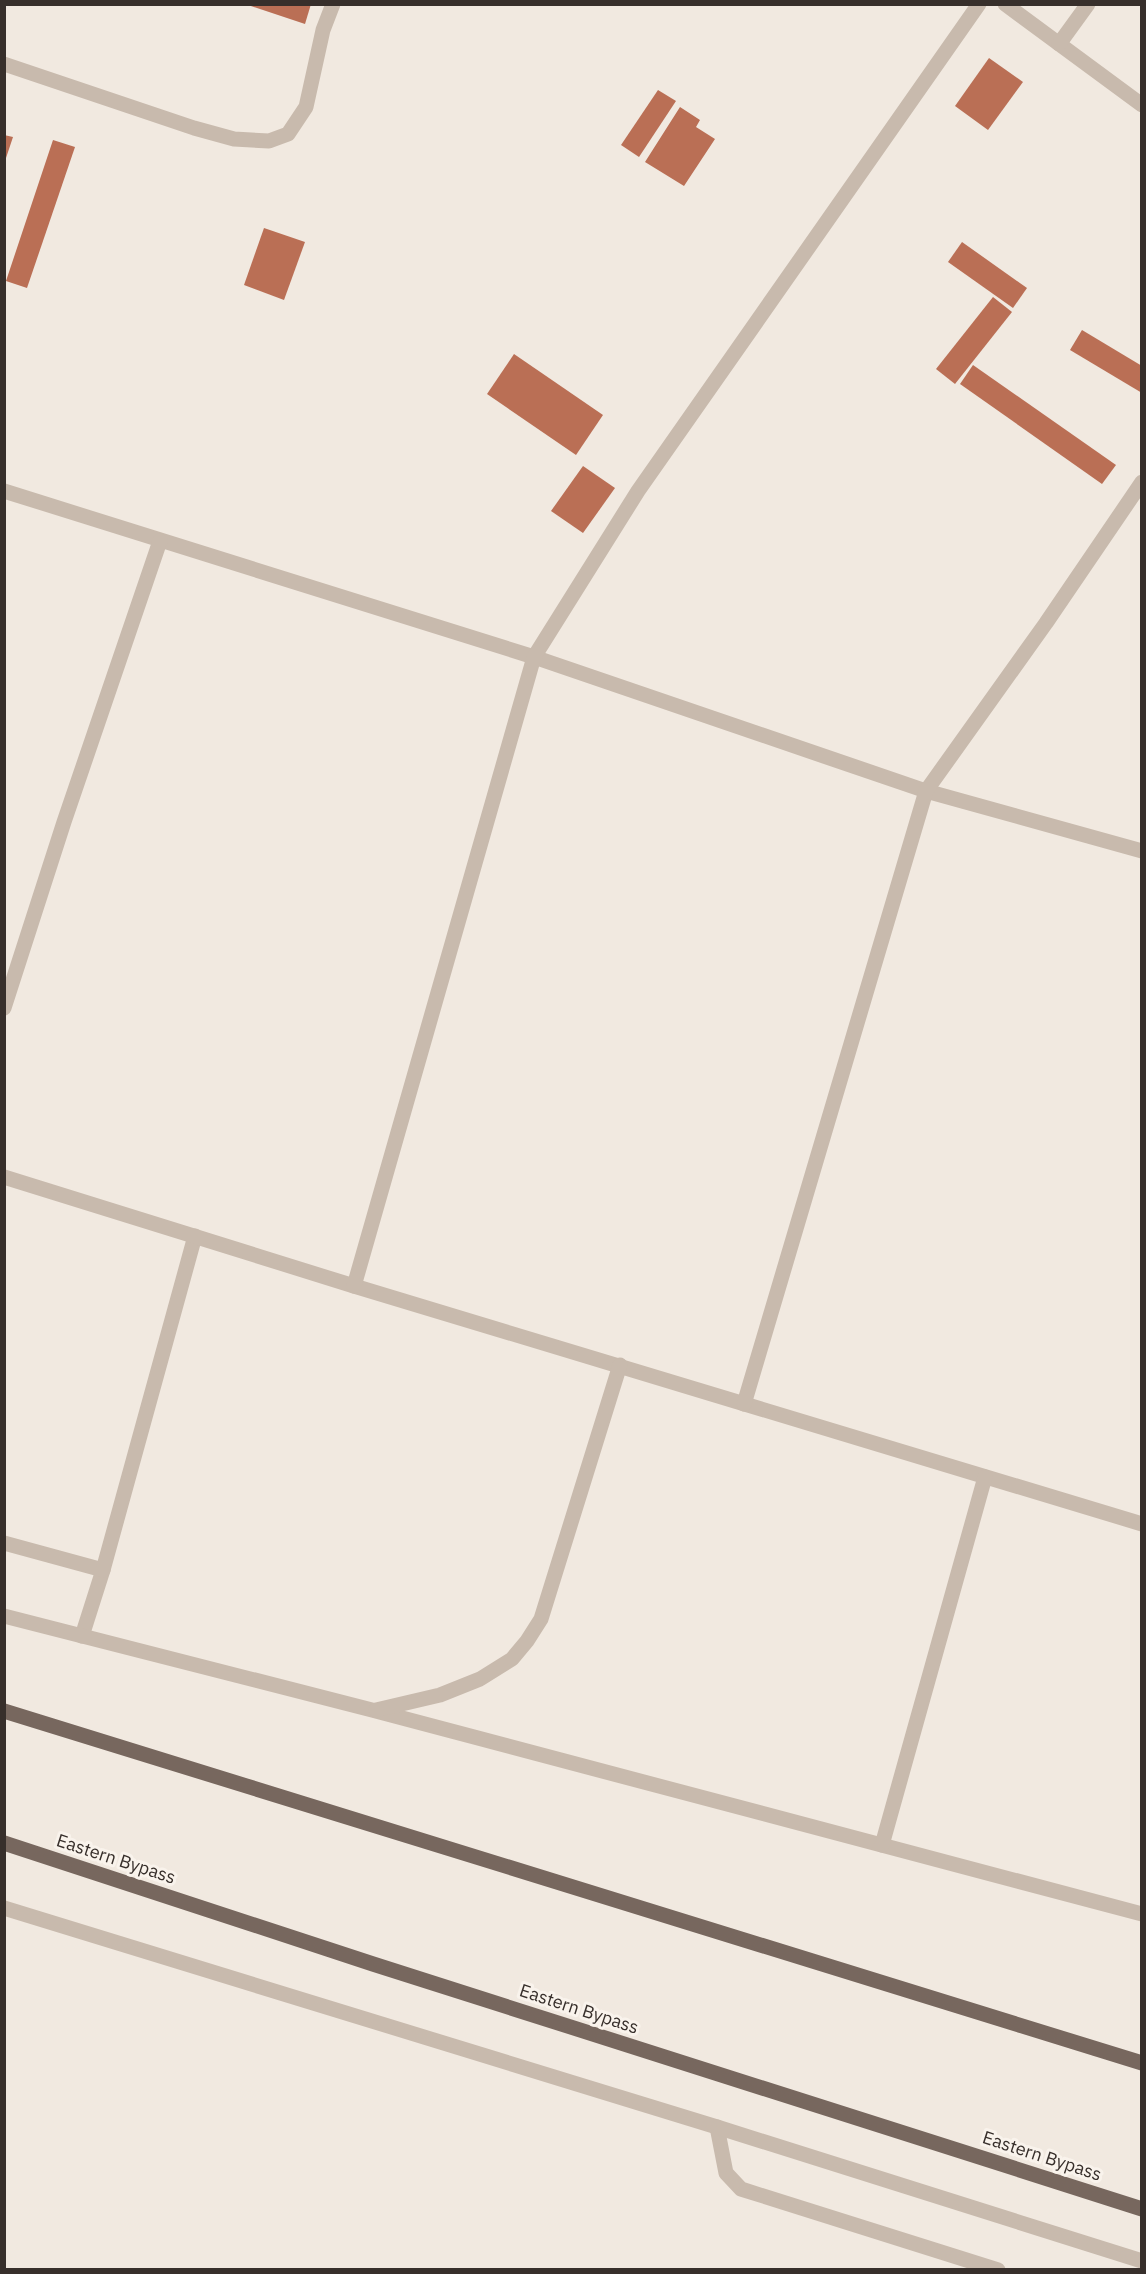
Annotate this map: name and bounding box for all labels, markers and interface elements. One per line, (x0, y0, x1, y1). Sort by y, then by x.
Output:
street label: Eastern Bypass (54, 1828, 179, 1889)
street label: Eastern Bypass (517, 1978, 642, 2039)
street label: Eastern Bypass (980, 2125, 1105, 2186)

